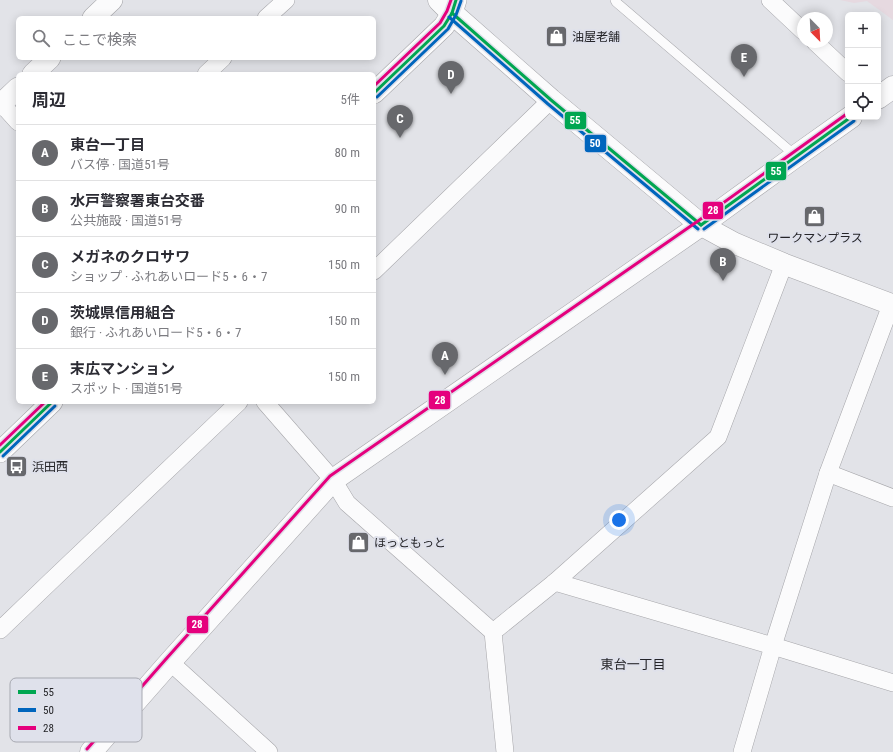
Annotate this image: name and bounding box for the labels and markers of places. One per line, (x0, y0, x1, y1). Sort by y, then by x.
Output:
shop icon: 油屋老舗 (543, 24, 569, 50)
place label: 油屋老舗 (572, 30, 620, 44)
pin: E (731, 44, 757, 77)
pin: D (438, 61, 464, 94)
pin: C (387, 105, 413, 138)
shop icon: ワークマンプラス (802, 204, 828, 230)
place label: ワークマンプラス (767, 231, 863, 245)
pin: B (710, 248, 736, 281)
pin: A (432, 342, 458, 375)
bus stop icon: 浜田西 (3, 454, 29, 480)
place label: 浜田西 (32, 460, 68, 474)
shop icon: ほっともっと (346, 530, 372, 556)
place label: ほっともっと (374, 536, 446, 550)

